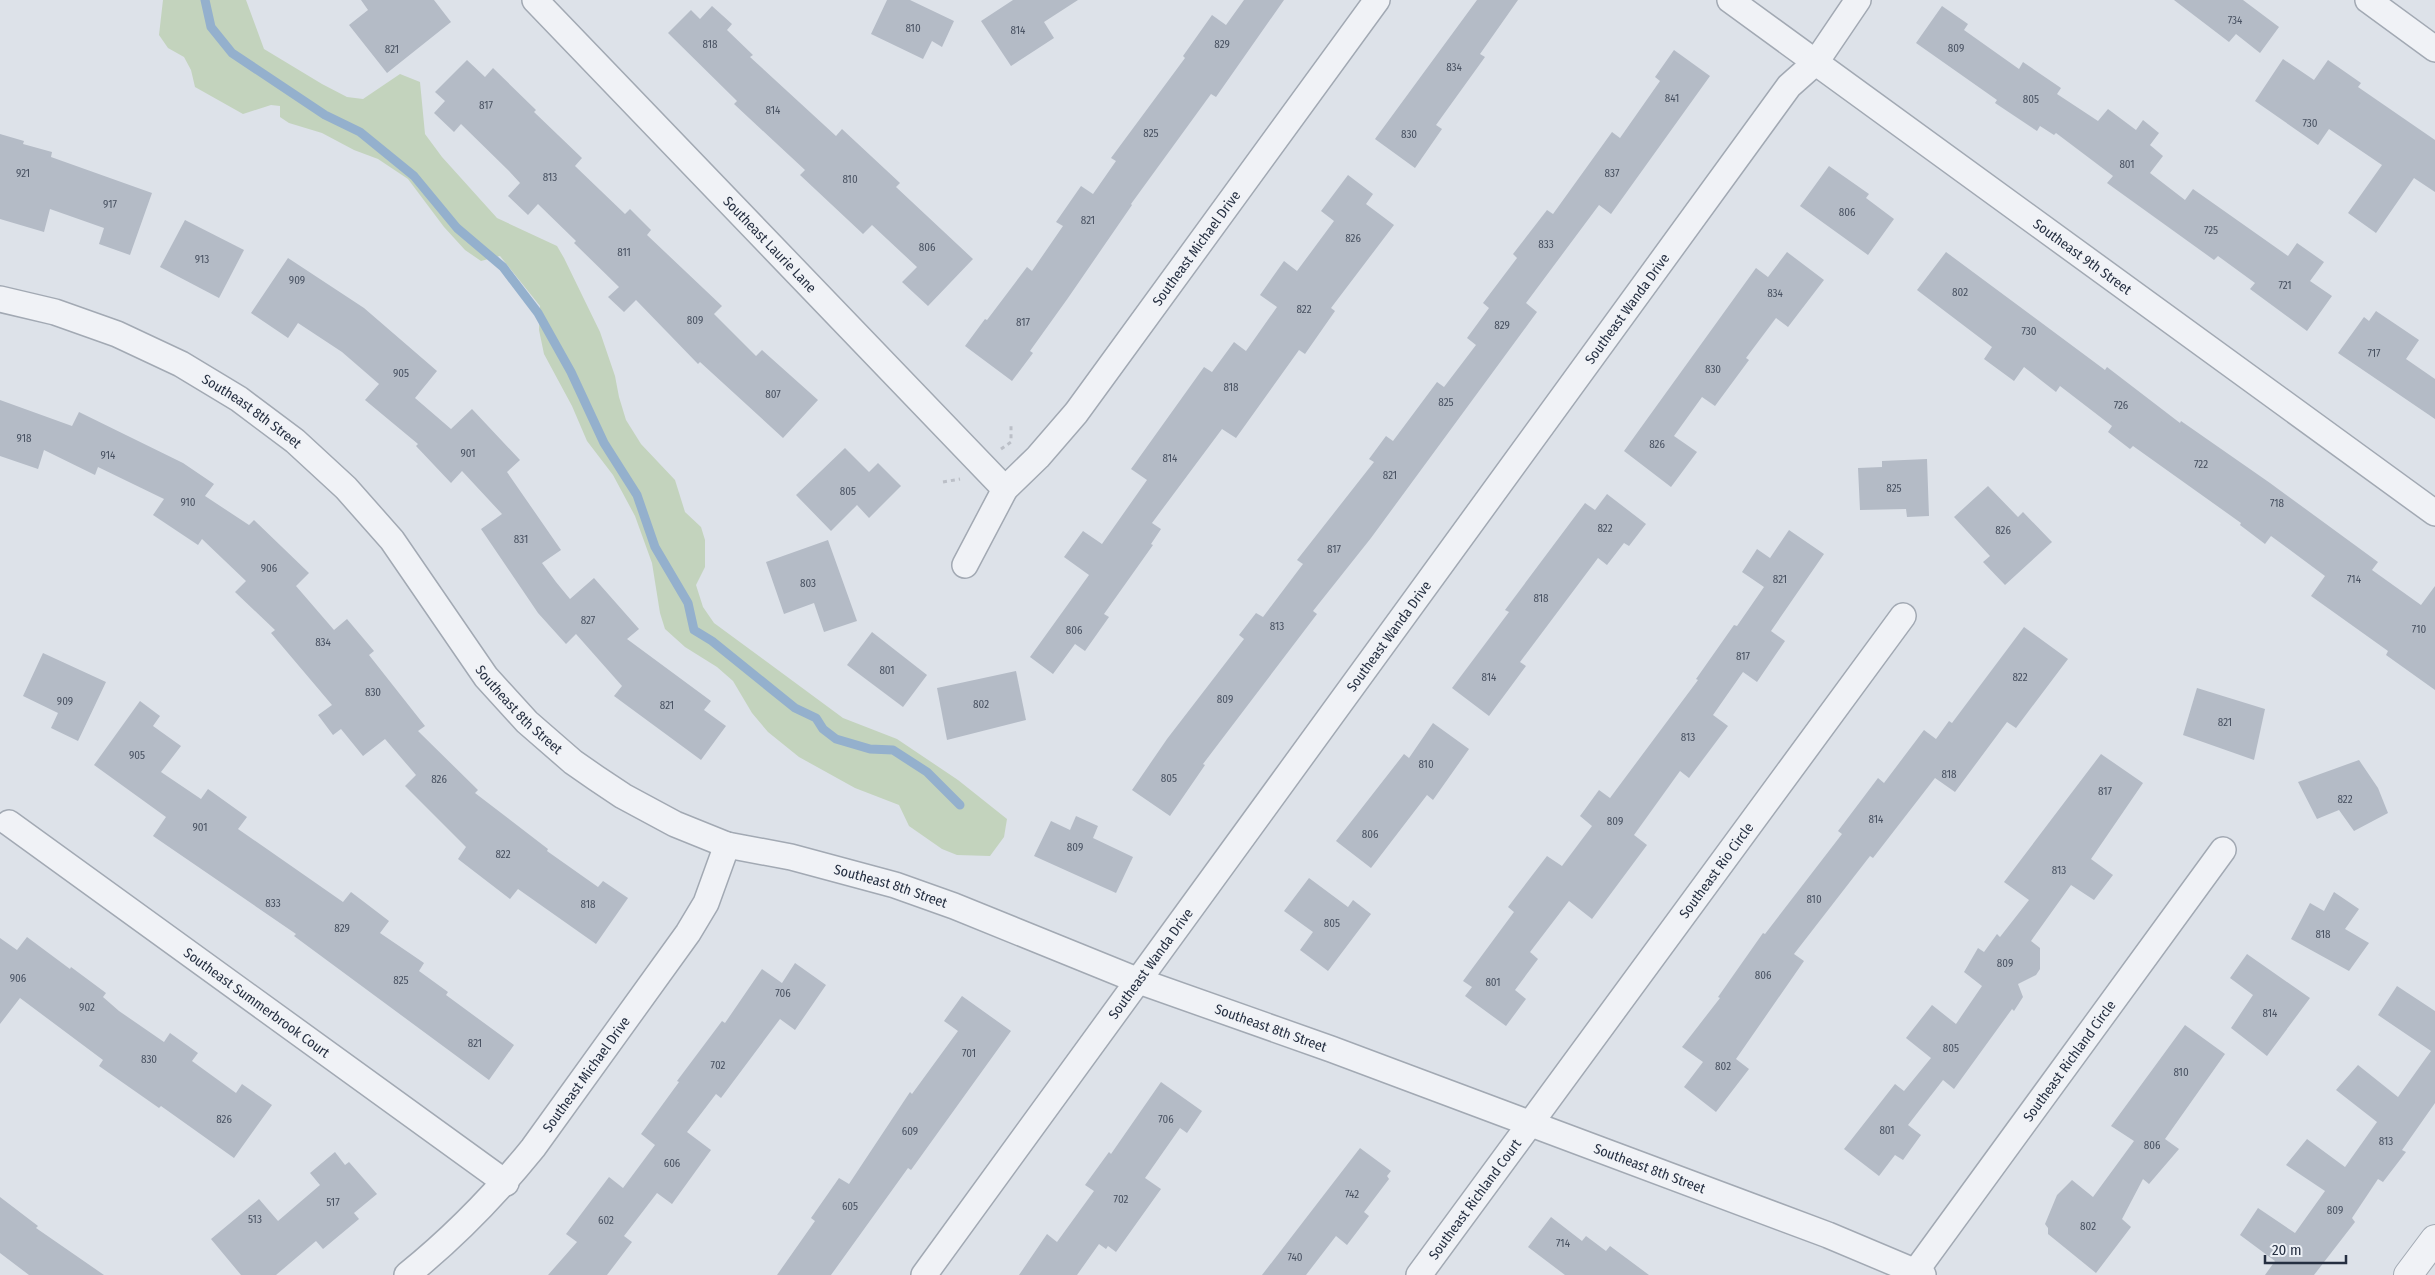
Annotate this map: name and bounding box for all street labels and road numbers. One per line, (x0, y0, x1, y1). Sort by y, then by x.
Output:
street label: Southeast Michael Drive (1149, 187, 1244, 309)
street label: Southeast Laurie Lane (720, 193, 820, 296)
street label: Southeast 9th Street (2030, 215, 2135, 298)
street label: Southeast Wanda Drive (1581, 250, 1673, 367)
street label: Southeast 8th Street (199, 370, 306, 452)
street label: Southeast Wanda Drive (1343, 577, 1435, 695)
street label: Southeast 8th Street (472, 662, 566, 758)
street label: Southeast Rio Circle (1675, 819, 1757, 922)
street label: Southeast 8th Street (832, 860, 950, 912)
street label: Southeast Wanda Drive (1105, 905, 1196, 1022)
street label: Southeast Summerbrook Court (180, 944, 334, 1061)
street label: Southeast Richland Circle (2019, 997, 2119, 1125)
street label: Southeast 8th Street (1212, 1000, 1330, 1055)
street label: Southeast Michael Drive (539, 1013, 634, 1135)
street label: Southeast Richland Court (1425, 1135, 1525, 1263)
street label: Southeast 8th Street (1591, 1140, 1708, 1197)

